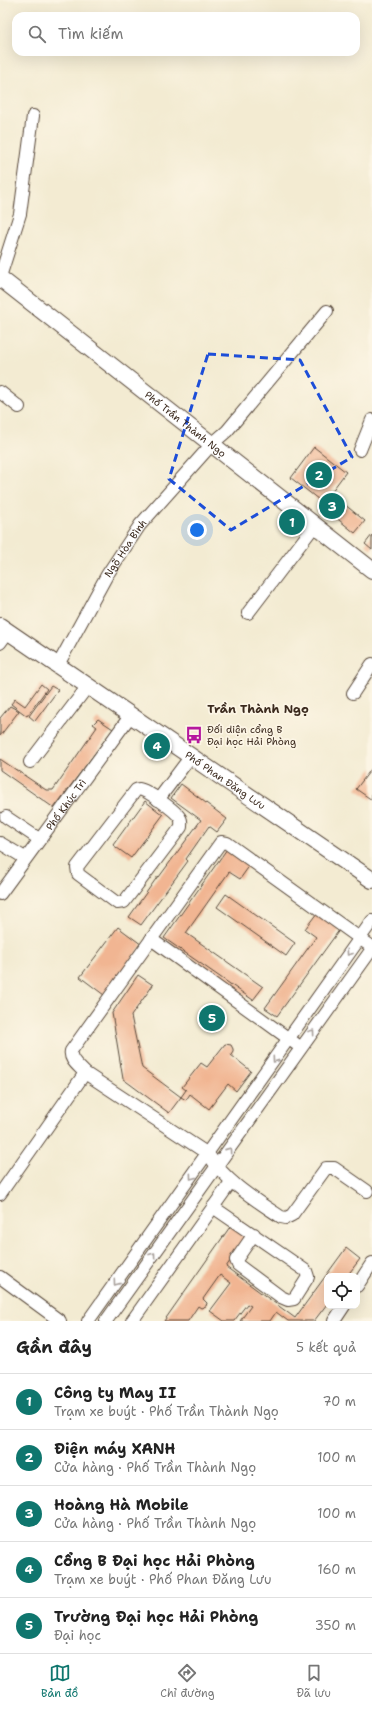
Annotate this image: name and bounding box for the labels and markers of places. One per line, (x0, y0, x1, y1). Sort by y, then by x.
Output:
pin: 2 (306, 460, 332, 490)
pin: 3 (319, 491, 345, 521)
pin: 1 (279, 507, 305, 537)
place label: Đối diện cổng B Đại học Hải Phòng (207, 723, 296, 748)
bus stop icon: Đối diện cổng B Đại học Hải Phòng (184, 725, 204, 745)
pin: 4 (144, 731, 170, 761)
pin: 5 (199, 1003, 225, 1033)

